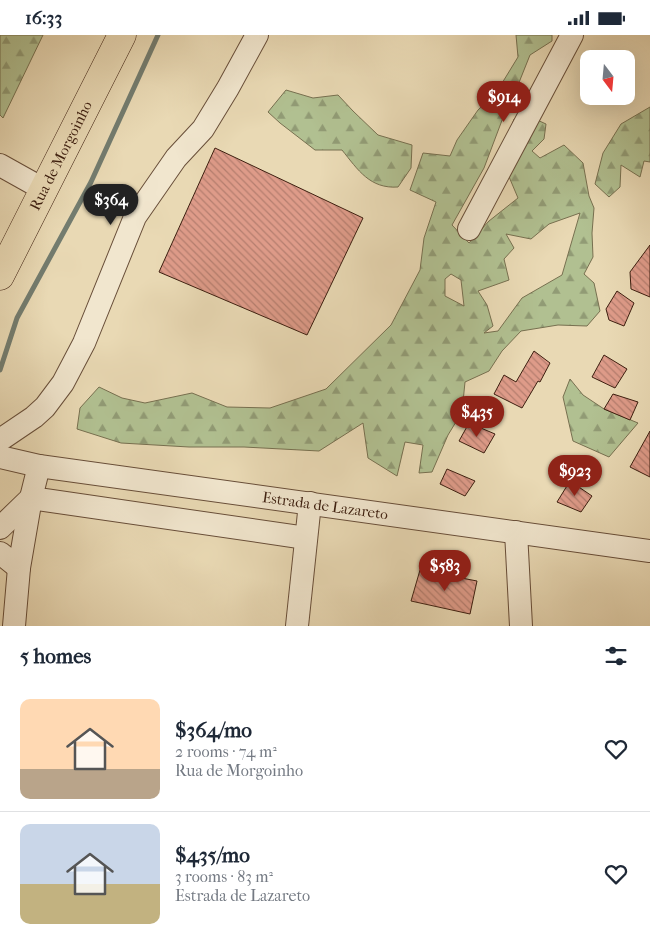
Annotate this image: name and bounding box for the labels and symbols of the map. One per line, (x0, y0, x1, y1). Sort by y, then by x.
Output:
north arrow (580, 50, 635, 105)
pin: $914 (474, 81, 534, 123)
street label: Rua de Morgoinho (26, 98, 96, 213)
pin: $364 (81, 183, 141, 226)
pin: $435 (447, 395, 507, 438)
pin: $923 (545, 455, 605, 497)
street label: Estrada de Lazareto (261, 488, 390, 524)
pin: $583 (415, 549, 475, 592)

